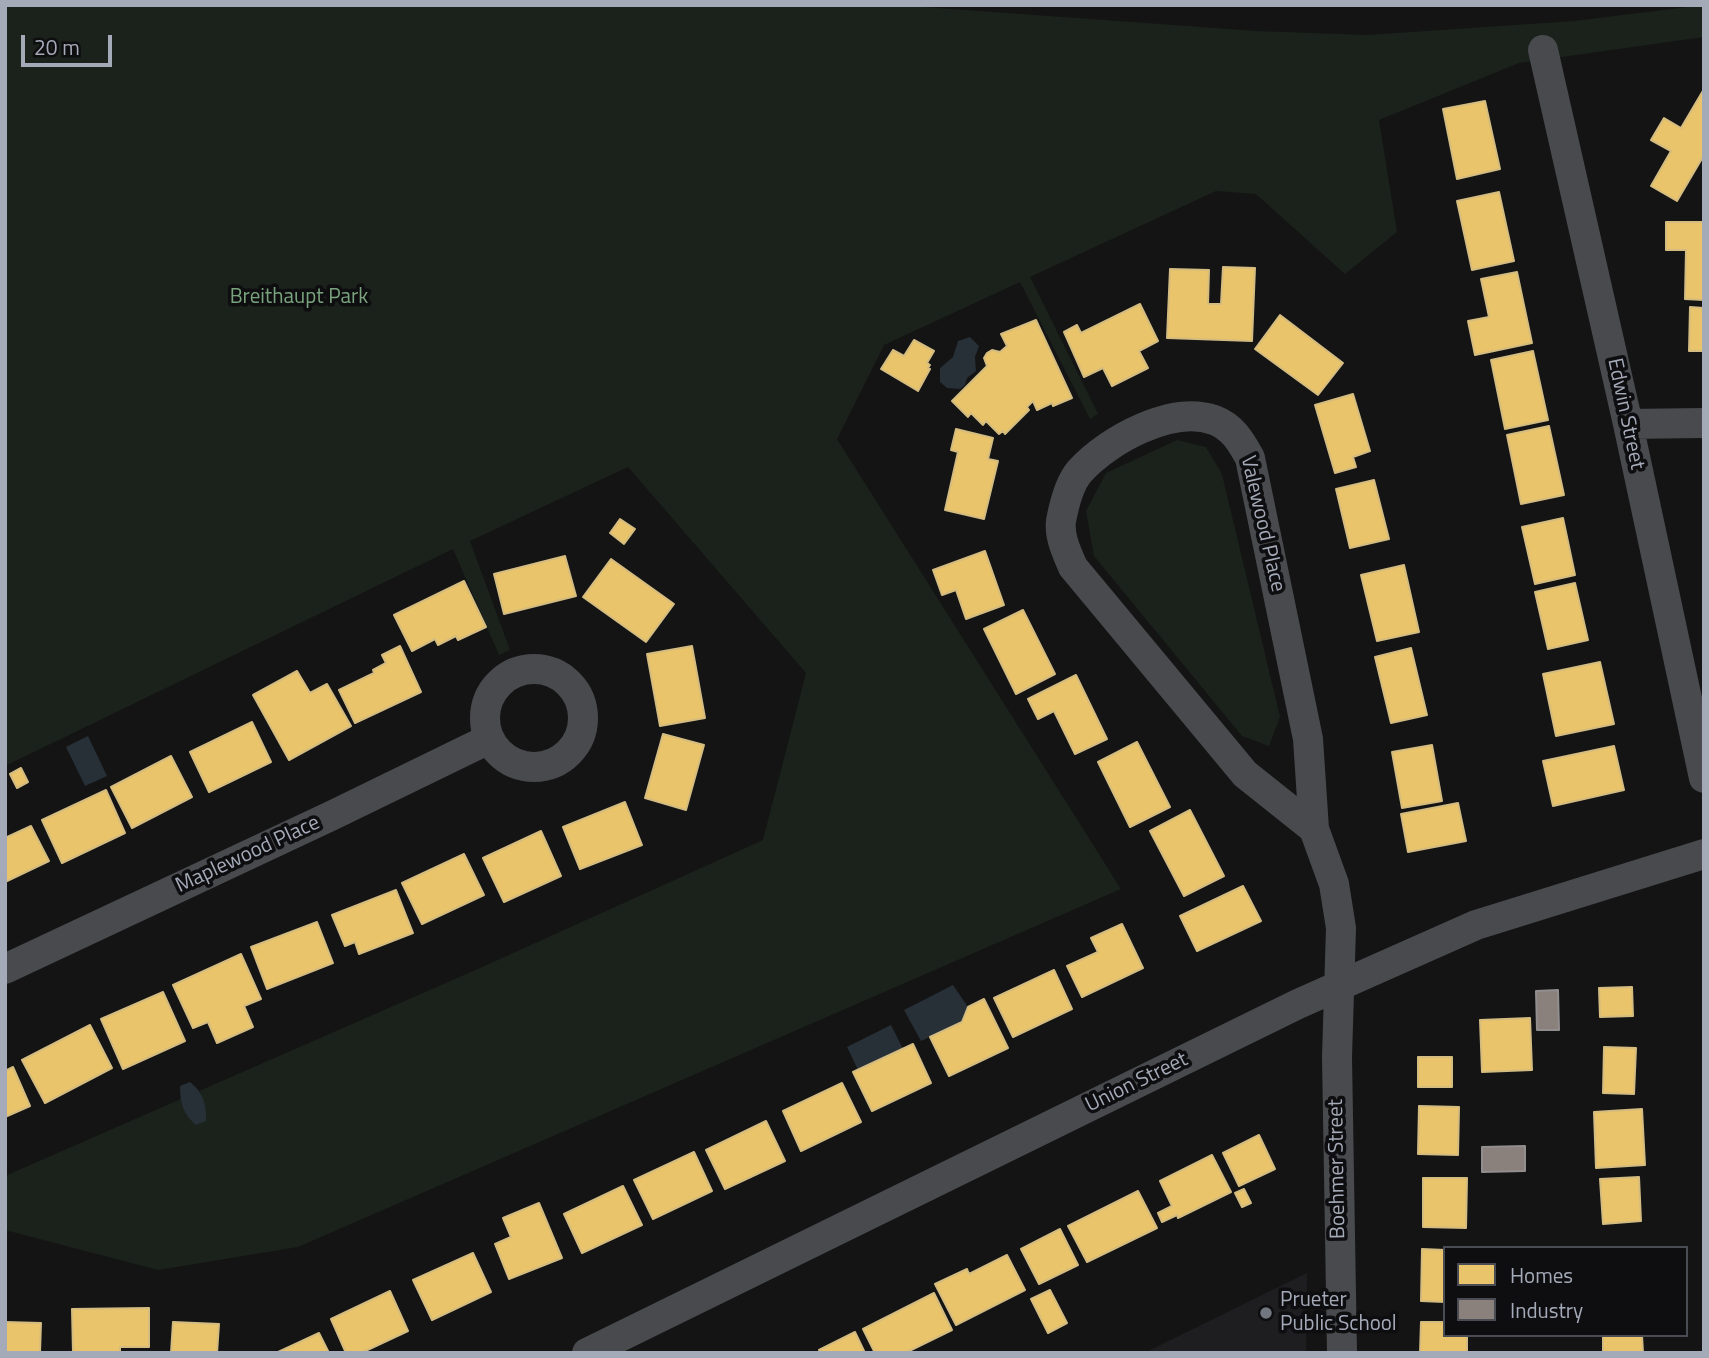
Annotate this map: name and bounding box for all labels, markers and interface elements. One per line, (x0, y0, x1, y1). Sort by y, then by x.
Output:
scale bar (24, 21, 116, 65)
text: 20 m (34, 31, 80, 63)
park label: Breithaupt Park (230, 285, 368, 311)
street label: Edwin Street (1601, 356, 1649, 472)
street label: Valewood Place (1234, 454, 1290, 594)
street label: Maplewood Place (172, 811, 324, 899)
street label: Union Street (1082, 1047, 1192, 1119)
street label: Boehmer Street (1324, 1099, 1352, 1239)
legend (1443, 1246, 1688, 1337)
text: Homes (1510, 1259, 1573, 1291)
place label: Prueter Public School (1280, 1288, 1397, 1338)
text: Industry (1510, 1294, 1583, 1326)
marker: Prueter Public School (1258, 1305, 1274, 1321)

